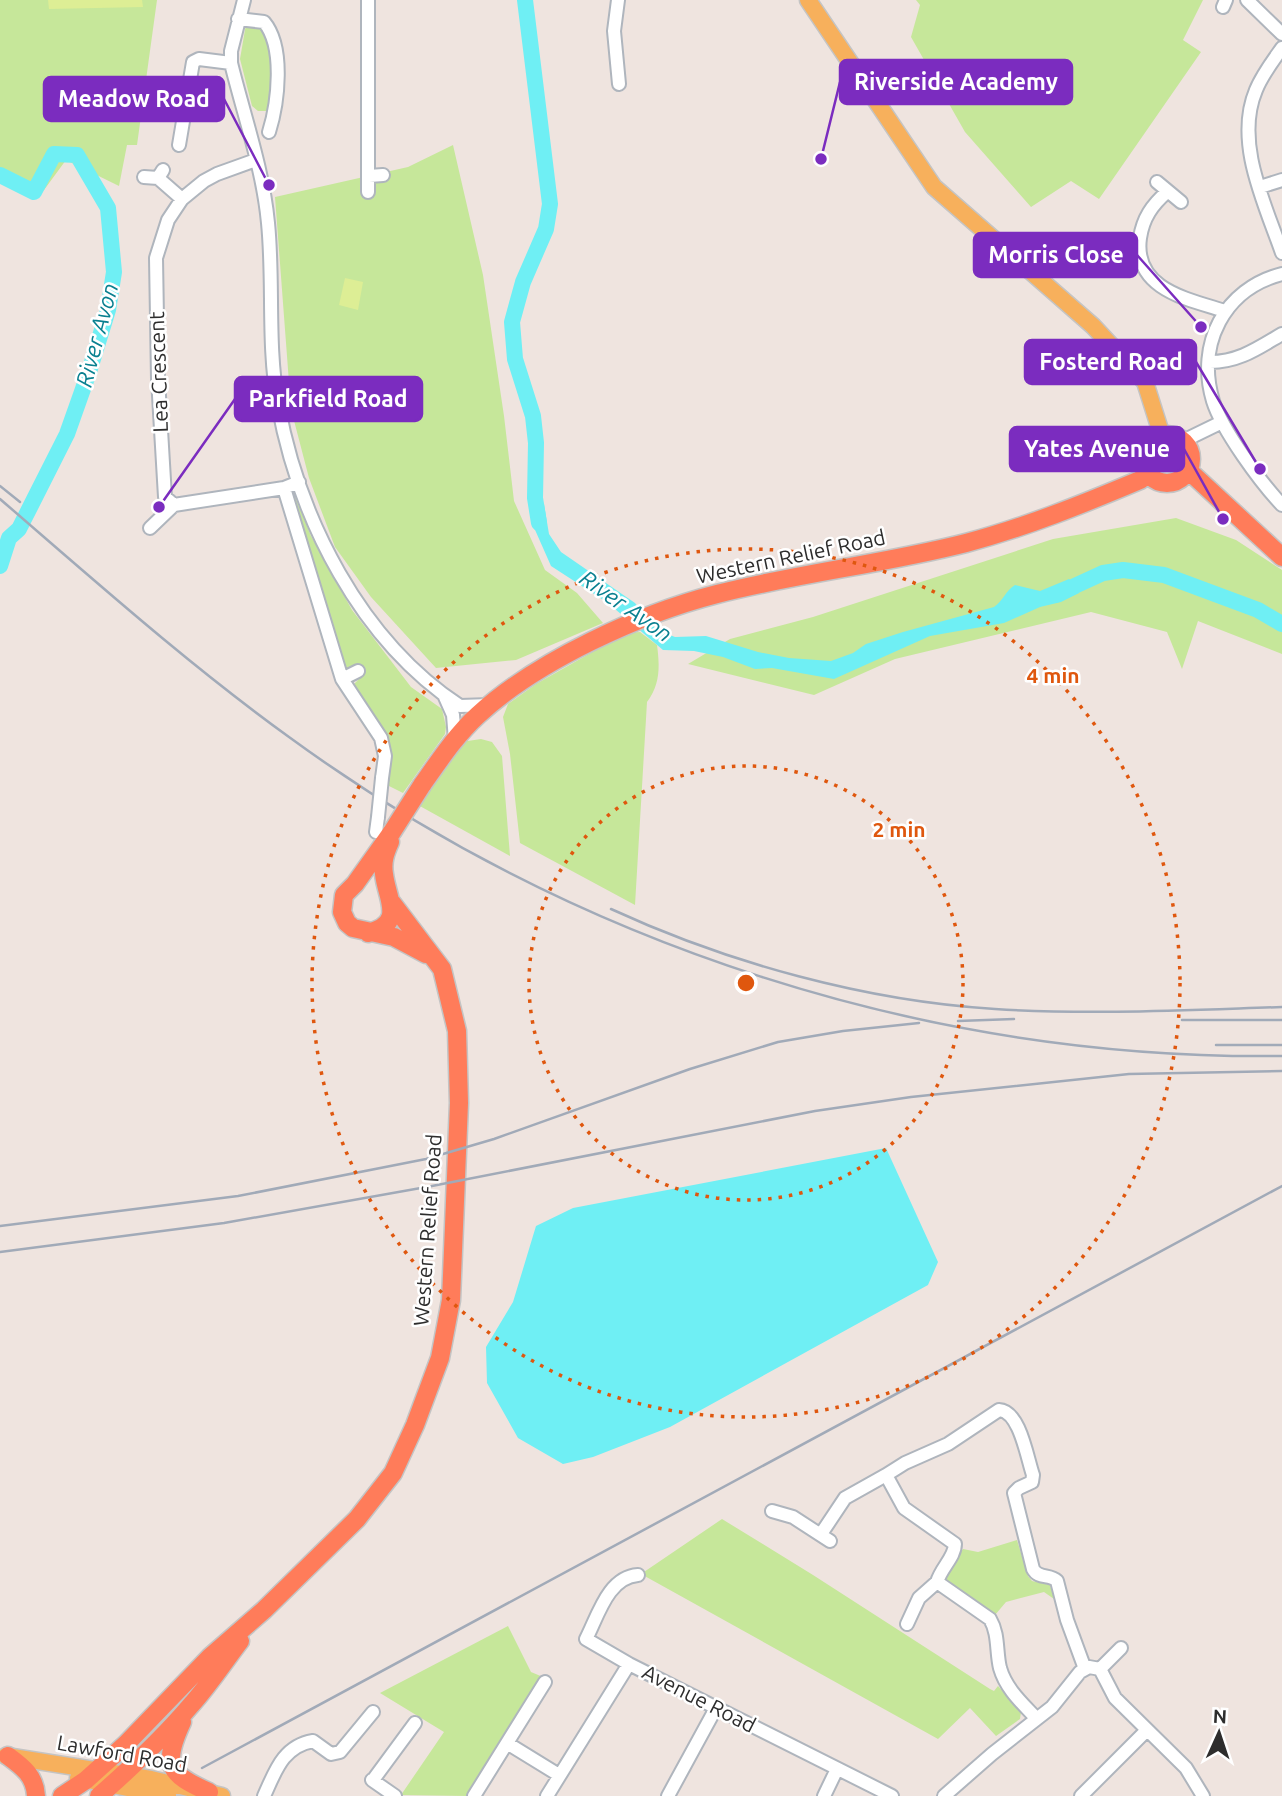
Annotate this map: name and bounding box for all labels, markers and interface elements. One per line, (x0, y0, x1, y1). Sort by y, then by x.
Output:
callout: Riverside Academy (840, 60, 1072, 104)
text: Riverside Academy (854, 69, 1058, 94)
callout: Meadow Road (44, 77, 224, 121)
text: Meadow Road (58, 86, 210, 111)
callout: Morris Close (974, 233, 1137, 277)
text: Morris Close (988, 242, 1124, 267)
water label: River Avon (71, 280, 122, 390)
street label: Lea Crescent (144, 311, 172, 433)
callout: Fosterd Road (1025, 340, 1196, 384)
text: Fosterd Road (1039, 349, 1183, 374)
callout: Parkfield Road (235, 377, 422, 421)
text: Parkfield Road (248, 386, 408, 411)
callout: Yates Avenue (1010, 427, 1184, 471)
text: Yates Avenue (1024, 436, 1170, 461)
street label: Western Relief Road (694, 524, 887, 588)
water label: River Avon (575, 565, 677, 646)
text: 4 min (1026, 663, 1080, 687)
text: 2 min (872, 817, 926, 841)
centre of rings (734, 971, 758, 995)
street label: Western Relief Road (408, 1133, 446, 1327)
street label: Avenue Road (639, 1659, 760, 1737)
north arrow (1184, 1698, 1254, 1768)
text: N (1212, 1705, 1228, 1727)
street label: Lawford Road (55, 1730, 189, 1776)

